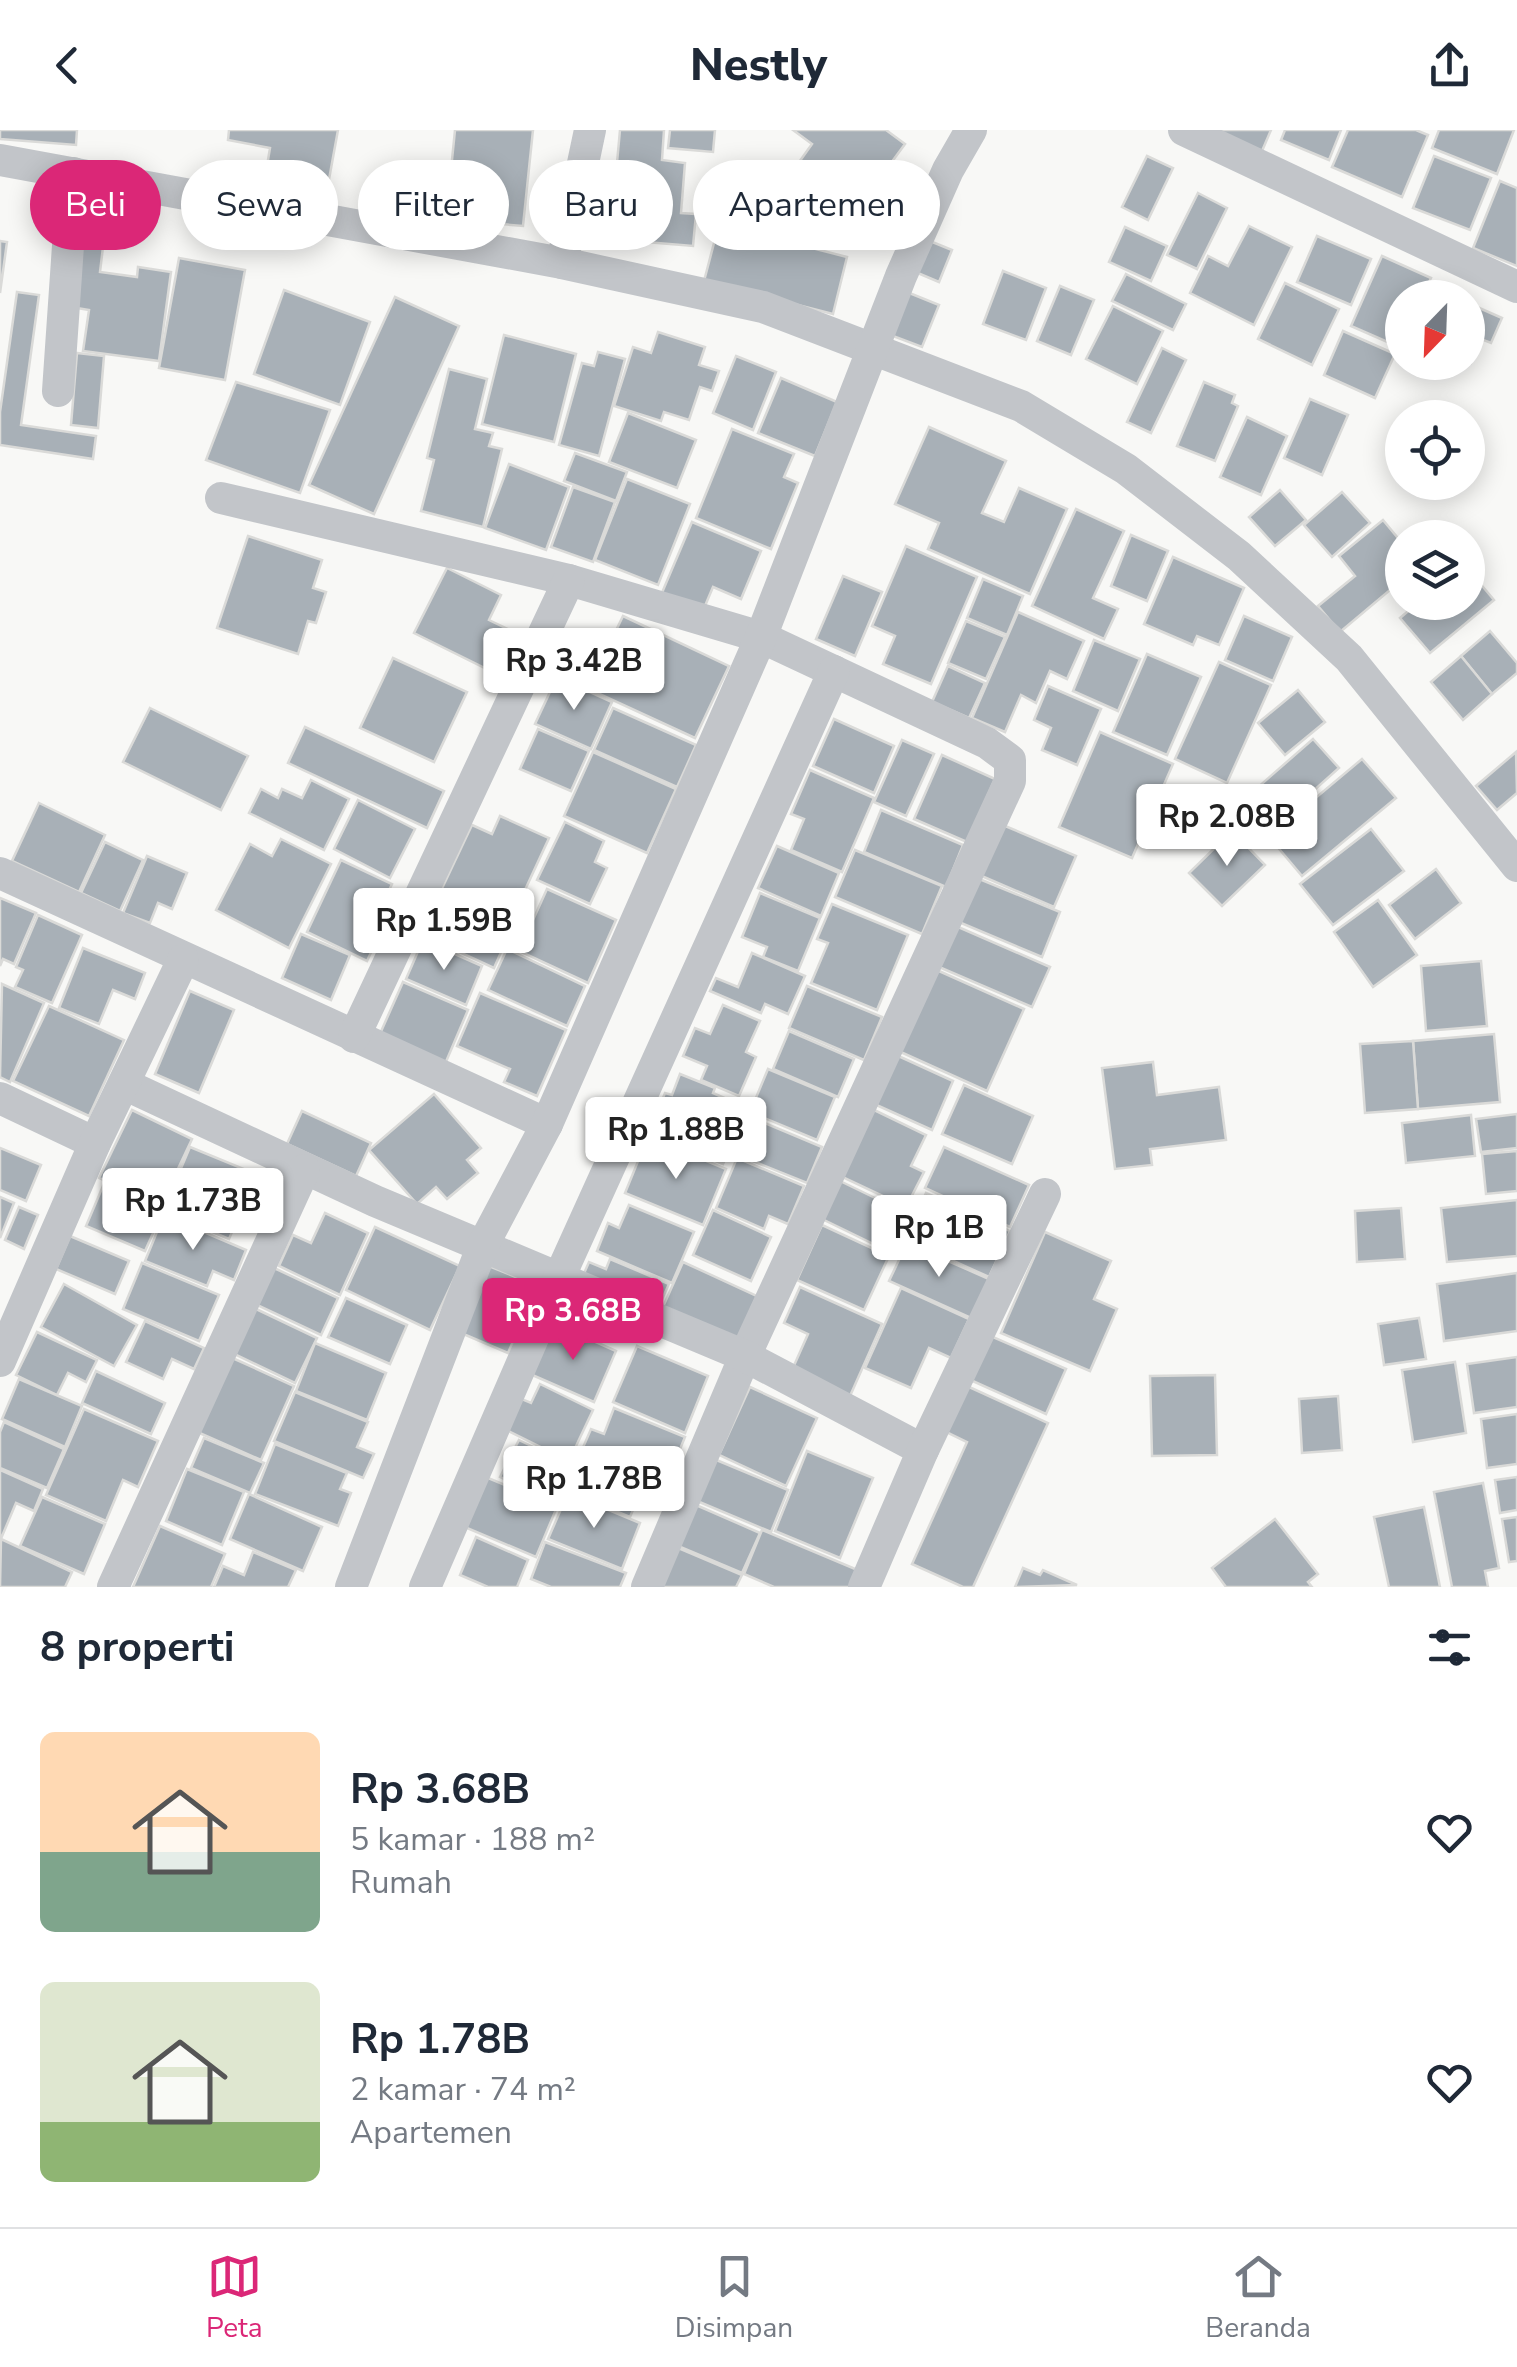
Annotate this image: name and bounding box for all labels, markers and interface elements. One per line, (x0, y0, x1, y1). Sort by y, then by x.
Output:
text: Nestly (690, 35, 827, 96)
icon: back (40, 38, 95, 93)
icon: share (1422, 38, 1477, 93)
chip: Beli (30, 160, 161, 250)
chip: Sewa (181, 160, 338, 250)
chip: Filter (358, 160, 509, 250)
chip: Baru (529, 160, 673, 250)
chip: Apartemen (693, 160, 940, 250)
north arrow (1385, 280, 1485, 380)
map controls (1385, 280, 1485, 620)
button: locate (1385, 400, 1485, 500)
button: layers (1385, 520, 1485, 620)
pin: Rp 3.42B (471, 628, 677, 713)
text: Rp 3.42B (505, 639, 643, 682)
pin: Rp 2.08B (1124, 784, 1330, 869)
text: Rp 2.08B (1158, 795, 1296, 838)
pin: Rp 1.59B (341, 888, 547, 973)
text: Rp 1.59B (375, 899, 513, 942)
pin: Rp 1.88B (573, 1097, 779, 1182)
text: Rp 1.88B (607, 1108, 745, 1151)
pin: Rp 1.73B (90, 1168, 296, 1253)
text: Rp 1.73B (124, 1179, 262, 1222)
pin: Rp 1B (869, 1195, 1009, 1280)
text: Rp 1B (893, 1206, 985, 1249)
pin: Rp 3.68B (470, 1278, 676, 1363)
text: Rp 3.68B (504, 1289, 642, 1332)
pin: Rp 1.78B (491, 1446, 697, 1531)
text: Rp 1.78B (525, 1457, 663, 1500)
text: 8 properti (40, 1619, 235, 1676)
icon: filters (1422, 1620, 1477, 1675)
text: Rp 3.68B (350, 1761, 530, 1818)
icon: home (120, 1772, 240, 1892)
icon: heart (1422, 1805, 1477, 1860)
text: 5 kamar · 188 m² (350, 1818, 595, 1861)
text: Rumah (350, 1861, 452, 1904)
text: Rp 1.78B (350, 2011, 530, 2068)
icon: home (120, 2022, 240, 2142)
icon: heart (1422, 2055, 1477, 2110)
text: 2 kamar · 74 m² (350, 2068, 576, 2111)
text: Apartemen (350, 2111, 512, 2154)
tab: Peta (206, 2249, 263, 2347)
tab: Disimpan (675, 2249, 793, 2347)
tab: Beranda (1205, 2249, 1311, 2347)

